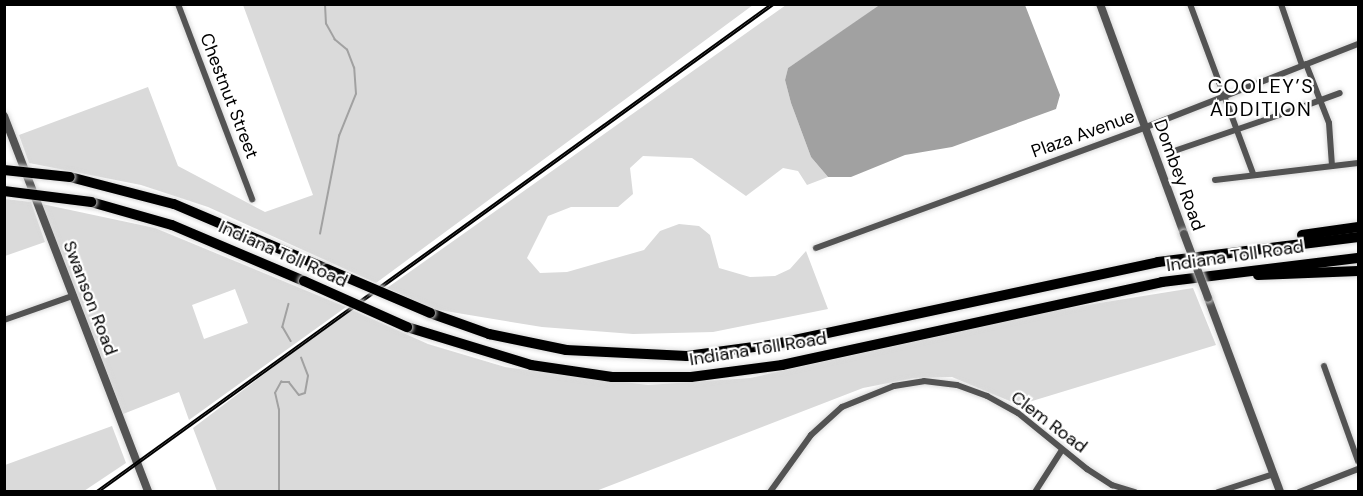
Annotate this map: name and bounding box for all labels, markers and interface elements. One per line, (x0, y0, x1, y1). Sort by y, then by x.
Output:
street label: Chestnut Street (195, 30, 263, 162)
district label: COOLEY’S ADDITION (1208, 75, 1314, 122)
street label: Plaza Avenue (1028, 105, 1138, 163)
street label: Dombey Road (1149, 116, 1209, 234)
street label: Indiana Toll Road (215, 216, 351, 292)
street label: Indiana Toll Road (1165, 236, 1305, 276)
street label: Swanson Road (58, 238, 122, 358)
street label: Indiana Toll Road (688, 327, 828, 371)
street label: Clem Road (1007, 386, 1091, 458)

